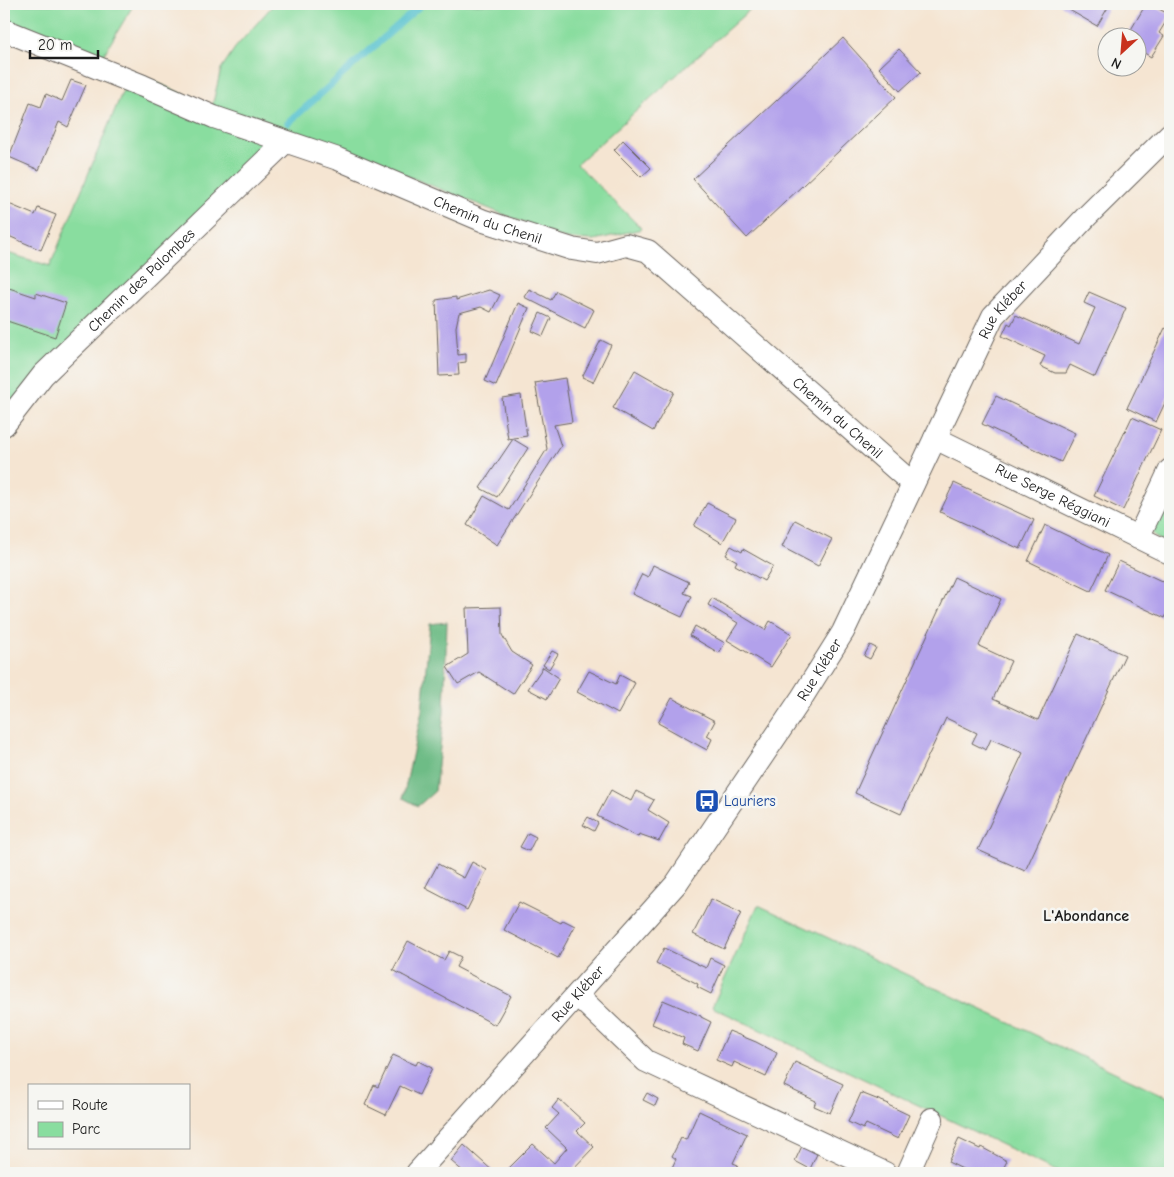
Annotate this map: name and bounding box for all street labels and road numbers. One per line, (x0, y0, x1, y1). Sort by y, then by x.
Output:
street label: Chemin du Chenil (431, 192, 544, 248)
street label: Chemin des Palombes (84, 225, 199, 336)
street label: Rue Kléber (975, 276, 1031, 342)
street label: Chemin du Chenil (789, 373, 887, 462)
street label: Rue Serge Réggiani (992, 460, 1113, 531)
street label: Rue Kléber (793, 635, 846, 704)
street label: Rue Kléber (548, 961, 608, 1026)

